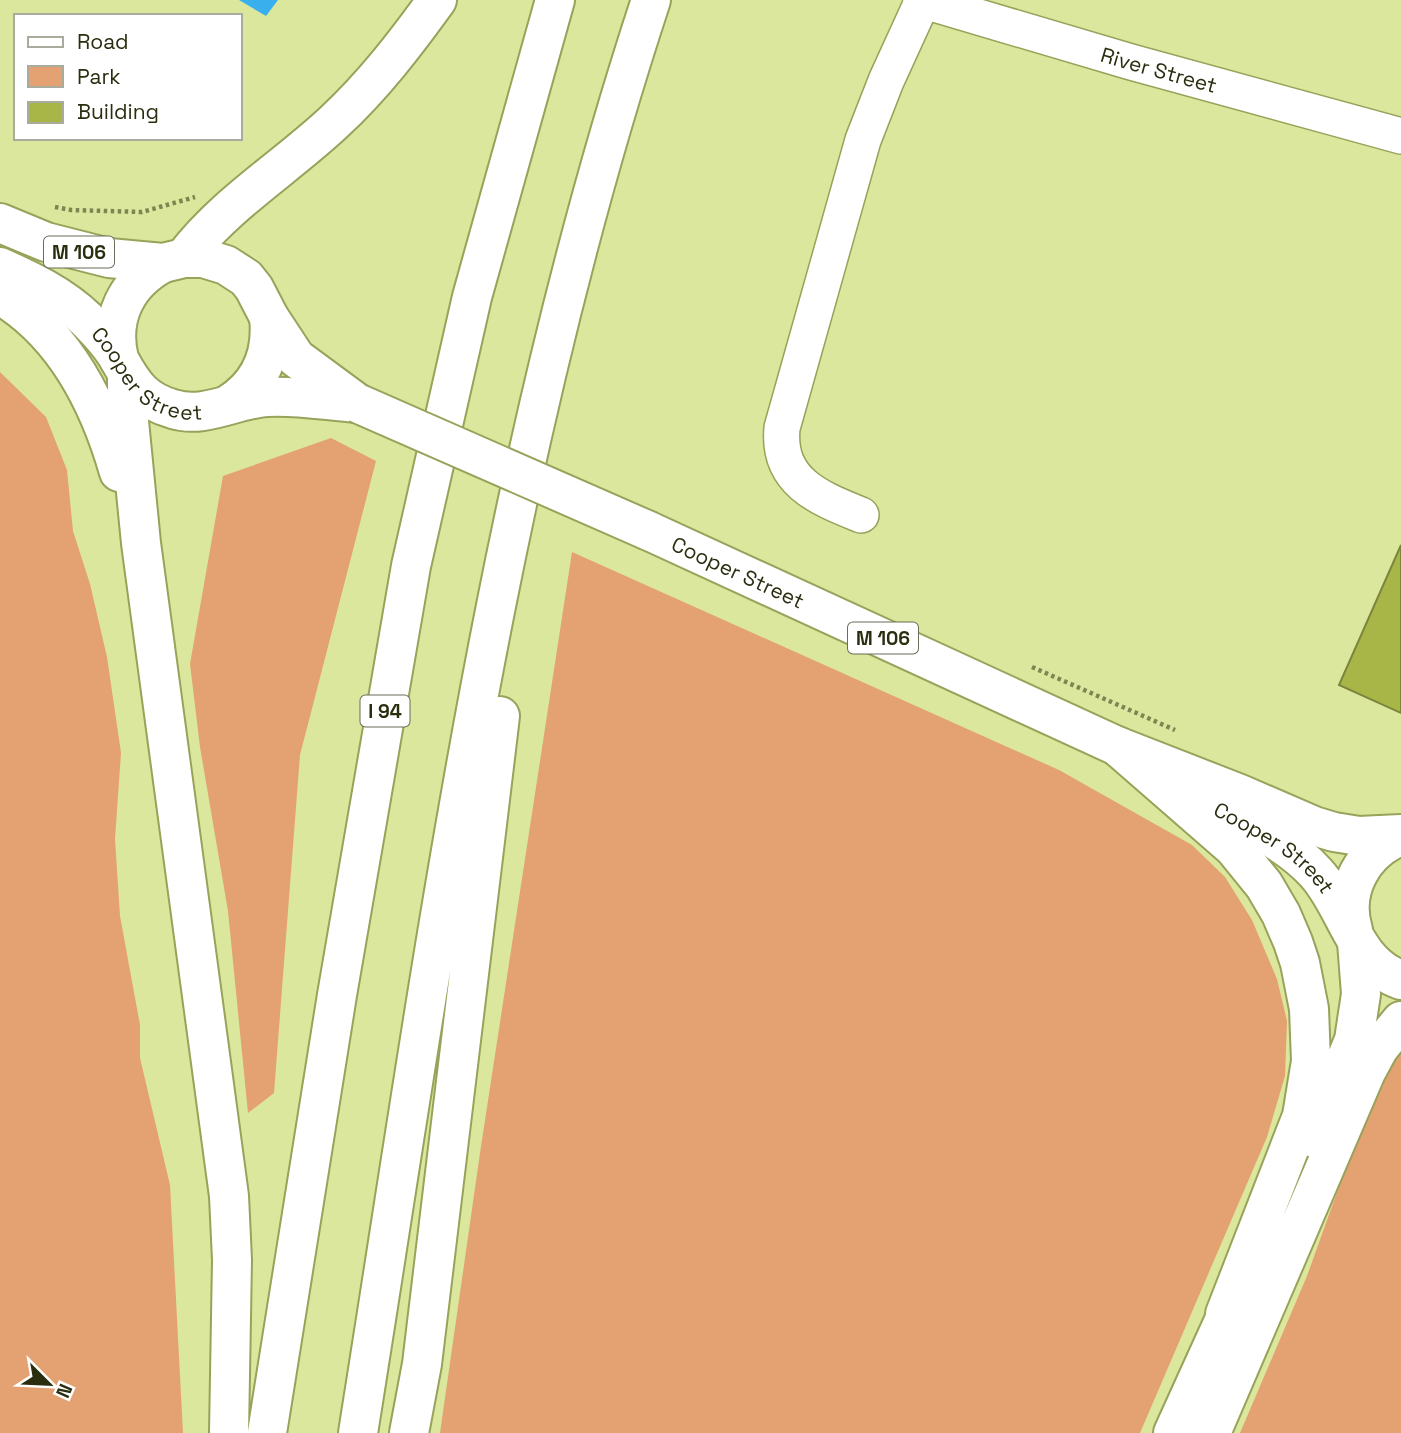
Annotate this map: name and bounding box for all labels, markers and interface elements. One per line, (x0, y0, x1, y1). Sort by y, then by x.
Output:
legend (14, 14, 242, 140)
text: Road (77, 28, 129, 55)
street label: River Street (1098, 40, 1220, 98)
text: Park (77, 63, 121, 90)
text: Building (77, 98, 159, 125)
road number: M 106 (44, 236, 114, 268)
street label: Cooper Street (86, 320, 203, 426)
street label: Cooper Street (667, 530, 809, 614)
road number: M 106 (848, 622, 918, 653)
road number: I 94 (360, 696, 410, 726)
street label: Cooper Street (1209, 795, 1341, 898)
north arrow (14, 1349, 84, 1419)
text: N (50, 1380, 78, 1402)

